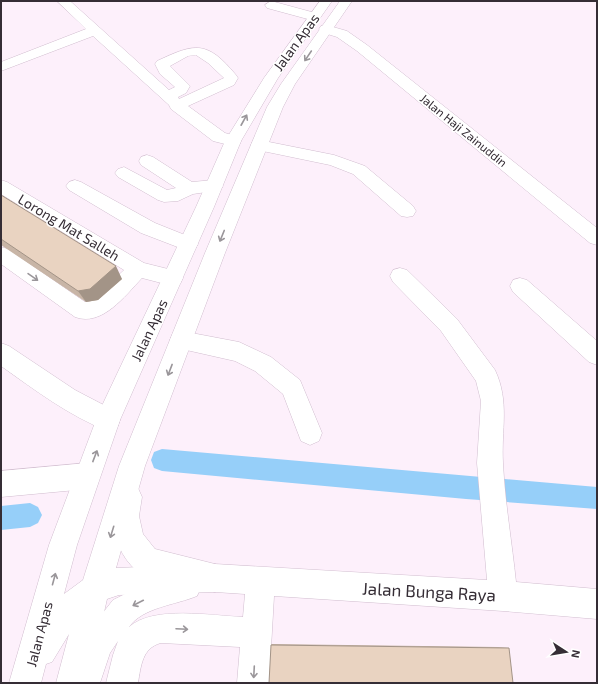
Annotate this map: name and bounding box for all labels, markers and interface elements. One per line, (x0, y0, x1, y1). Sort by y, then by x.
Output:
street label: Jalan Apas (269, 10, 323, 74)
one-way arrow (304, 50, 312, 61)
street label: Jalan Haji Zainuddin (417, 91, 510, 170)
one-way arrow (241, 114, 249, 126)
street label: Lorong Mat Salleh (15, 190, 123, 264)
one-way arrow (218, 229, 225, 241)
one-way arrow (27, 273, 39, 281)
street label: Jalan Apas (127, 296, 171, 364)
one-way arrow (165, 364, 173, 376)
one-way arrow (91, 450, 99, 462)
one-way arrow (108, 525, 115, 538)
one-way arrow (51, 573, 58, 586)
street label: Jalan Bunga Raya (362, 578, 496, 605)
one-way arrow (132, 599, 144, 607)
street label: Jalan Apas (22, 600, 56, 668)
one-way arrow (175, 626, 188, 633)
north arrow (546, 632, 586, 672)
text: N (569, 649, 583, 659)
one-way arrow (251, 665, 258, 678)

